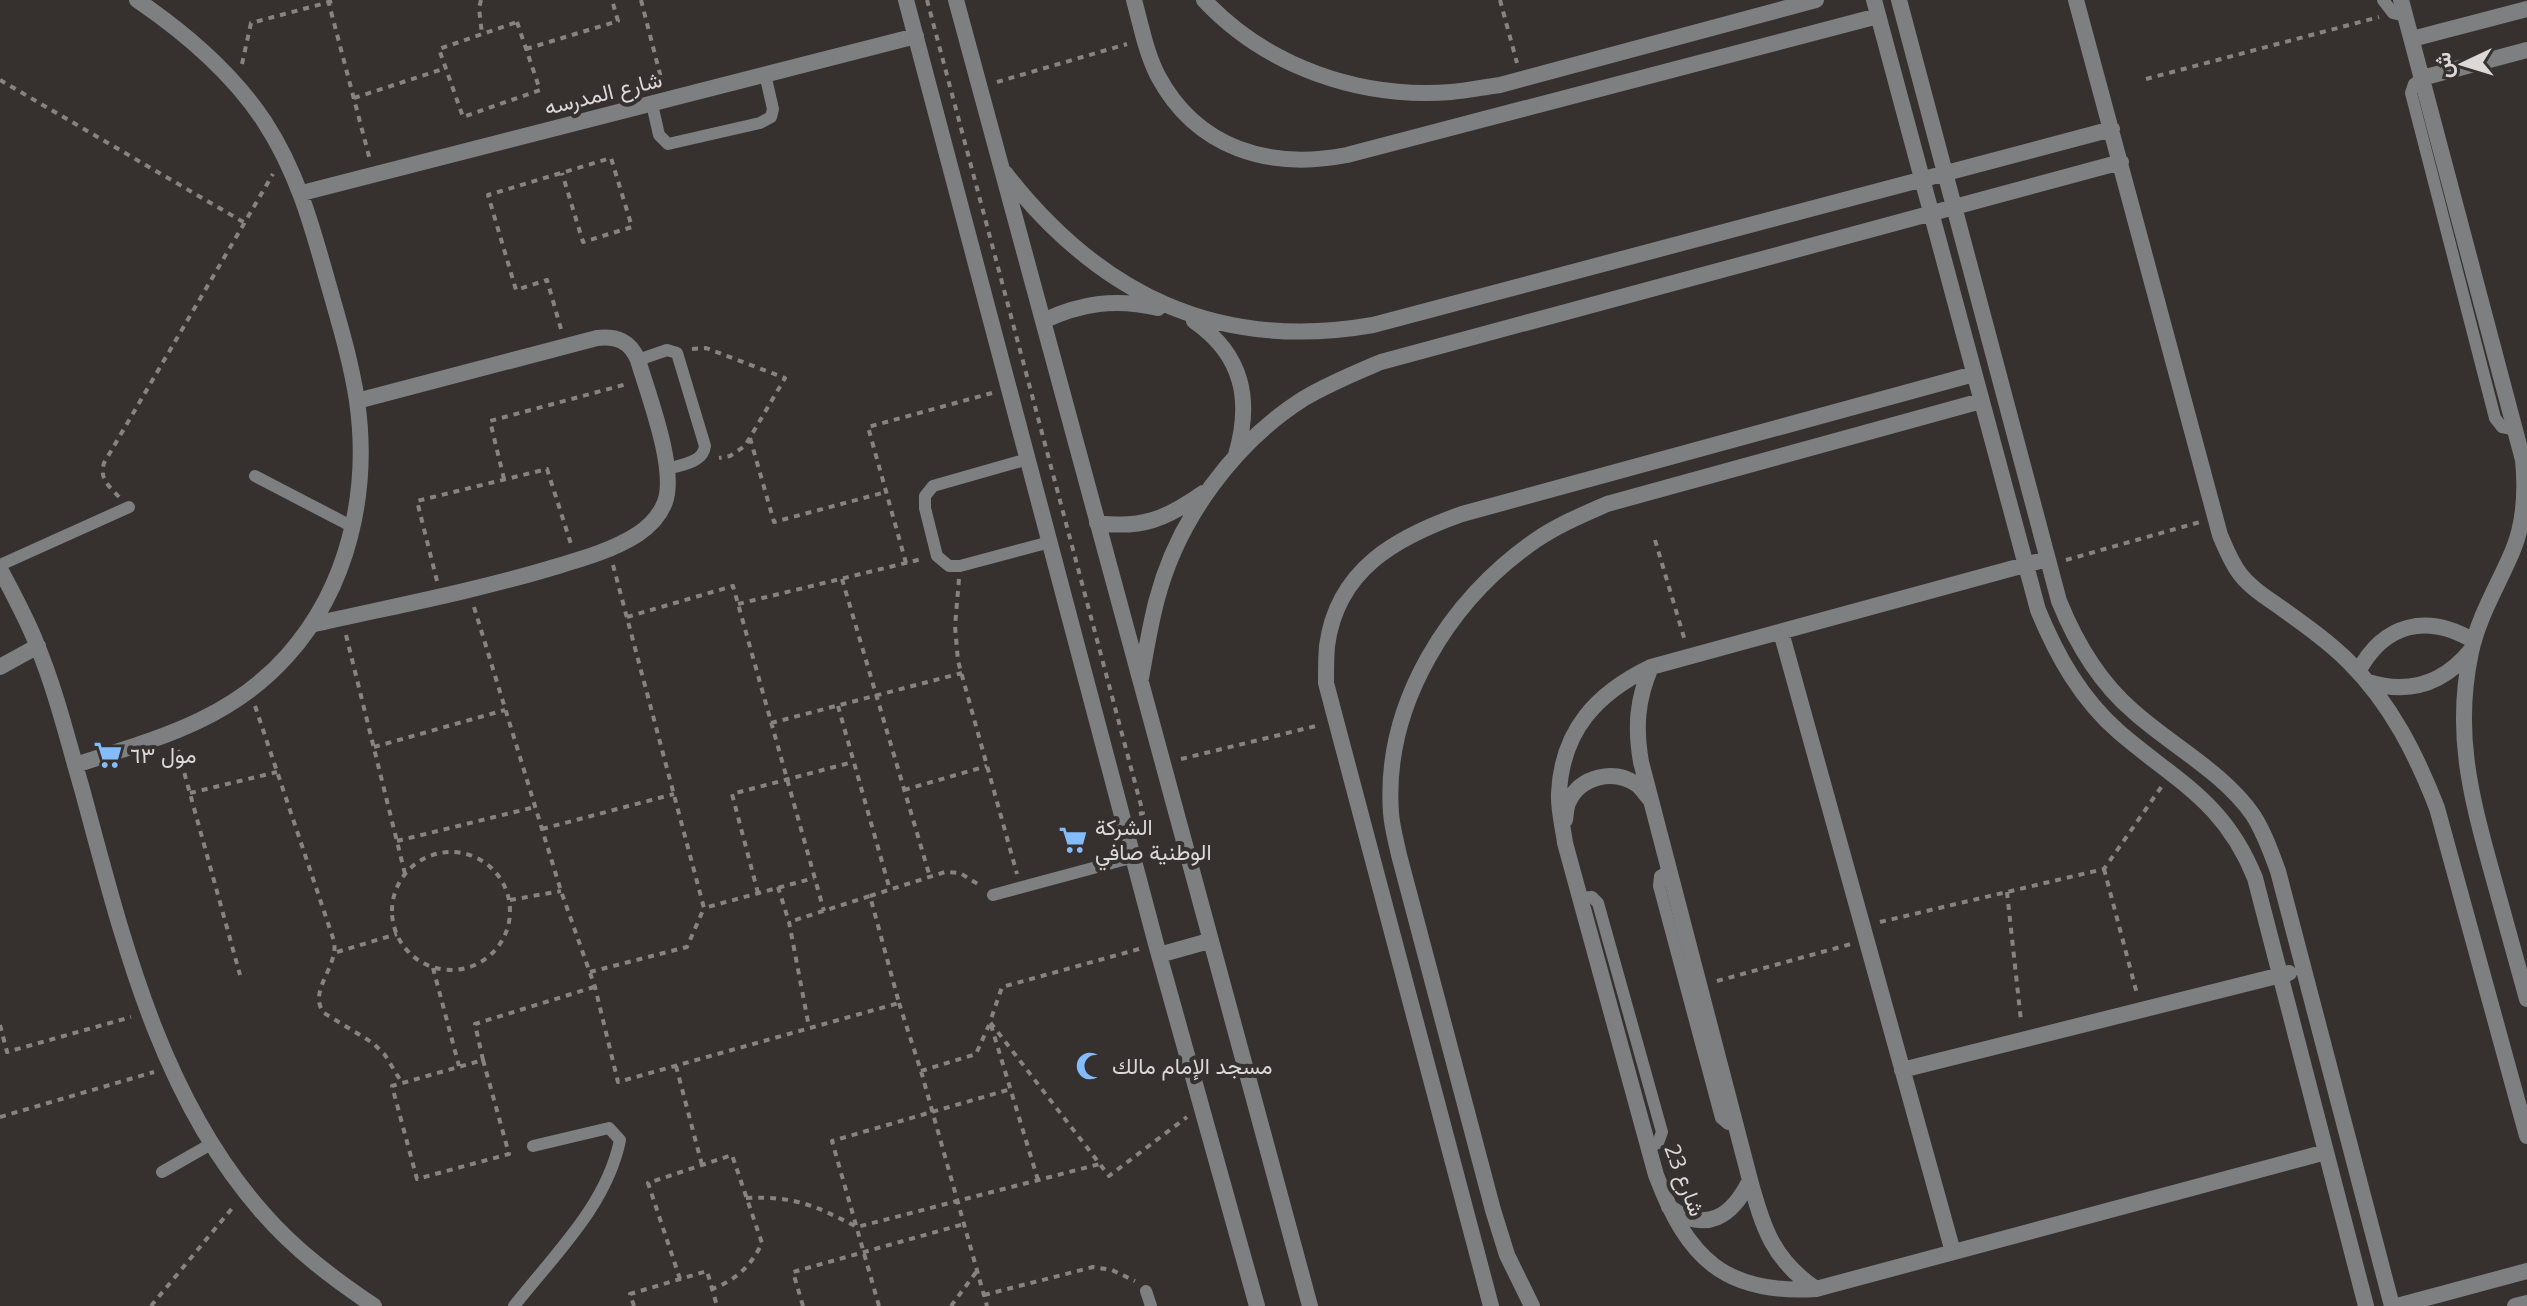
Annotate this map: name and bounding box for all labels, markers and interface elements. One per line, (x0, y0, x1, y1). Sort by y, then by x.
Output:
north arrow (2423, 24, 2503, 104)
text: ش (2426, 51, 2458, 80)
street label: شارع المدرسه (541, 63, 665, 122)
place label: مول ٦٣ (130, 739, 197, 769)
supermarket icon: مول ٦٣ (93, 740, 123, 770)
place label: الشركة الوطنية صافي (1095, 811, 1212, 871)
supermarket icon: الشركة الوطنية صافي (1058, 825, 1088, 855)
place label: مسجد الإمام مالك (1112, 1050, 1272, 1081)
mosque icon: مسجد الإمام مالك (1075, 1051, 1105, 1081)
street label: شارع 23 (1658, 1139, 1713, 1220)

